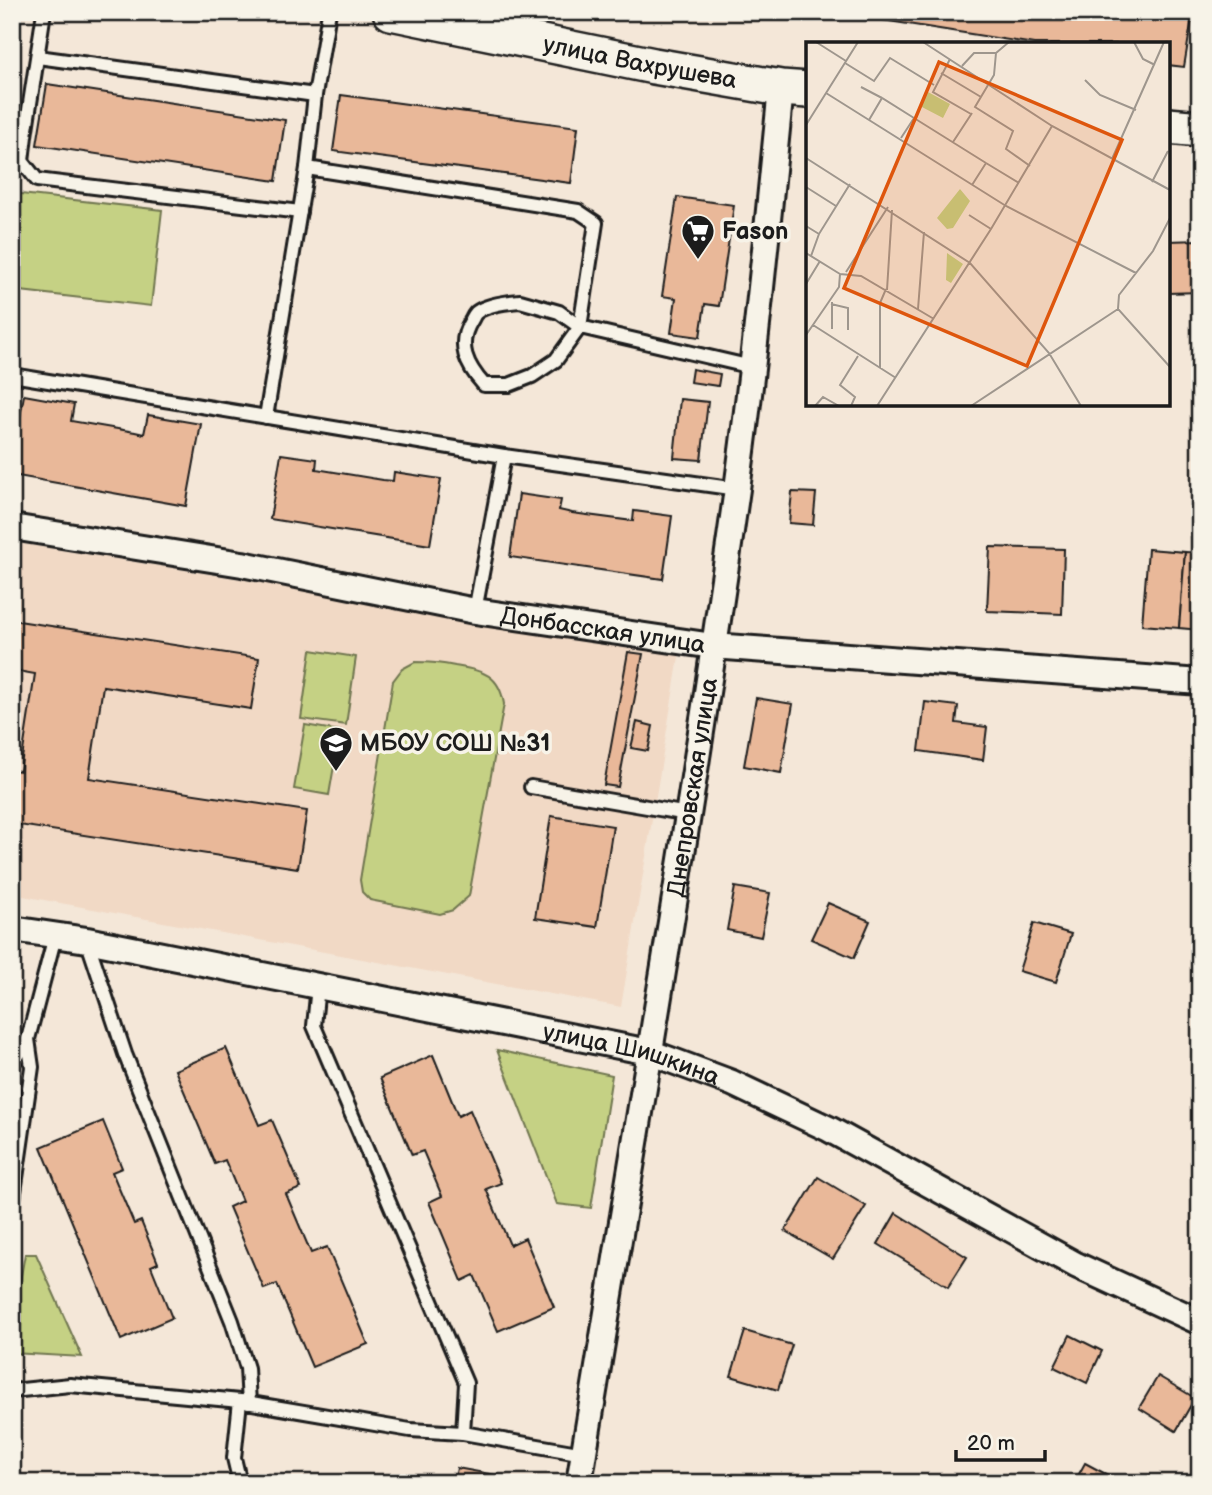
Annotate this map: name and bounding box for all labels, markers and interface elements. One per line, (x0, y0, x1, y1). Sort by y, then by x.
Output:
street label: улица Вахрушева (541, 29, 739, 95)
inset map (806, 42, 1170, 406)
supermarket icon: Fason (679, 212, 717, 261)
place label: Fason (722, 217, 788, 246)
street label: Донбасская улица (499, 600, 707, 659)
street label: Днепровская улица (661, 676, 724, 899)
school or university icon: МБОУ СОШ №31 (317, 724, 355, 773)
place label: МБОУ СОШ №31 (360, 729, 550, 758)
street label: улица Шишкина (540, 1017, 724, 1092)
scale bar (956, 1418, 1046, 1462)
text: 20 m (967, 1431, 1015, 1456)

